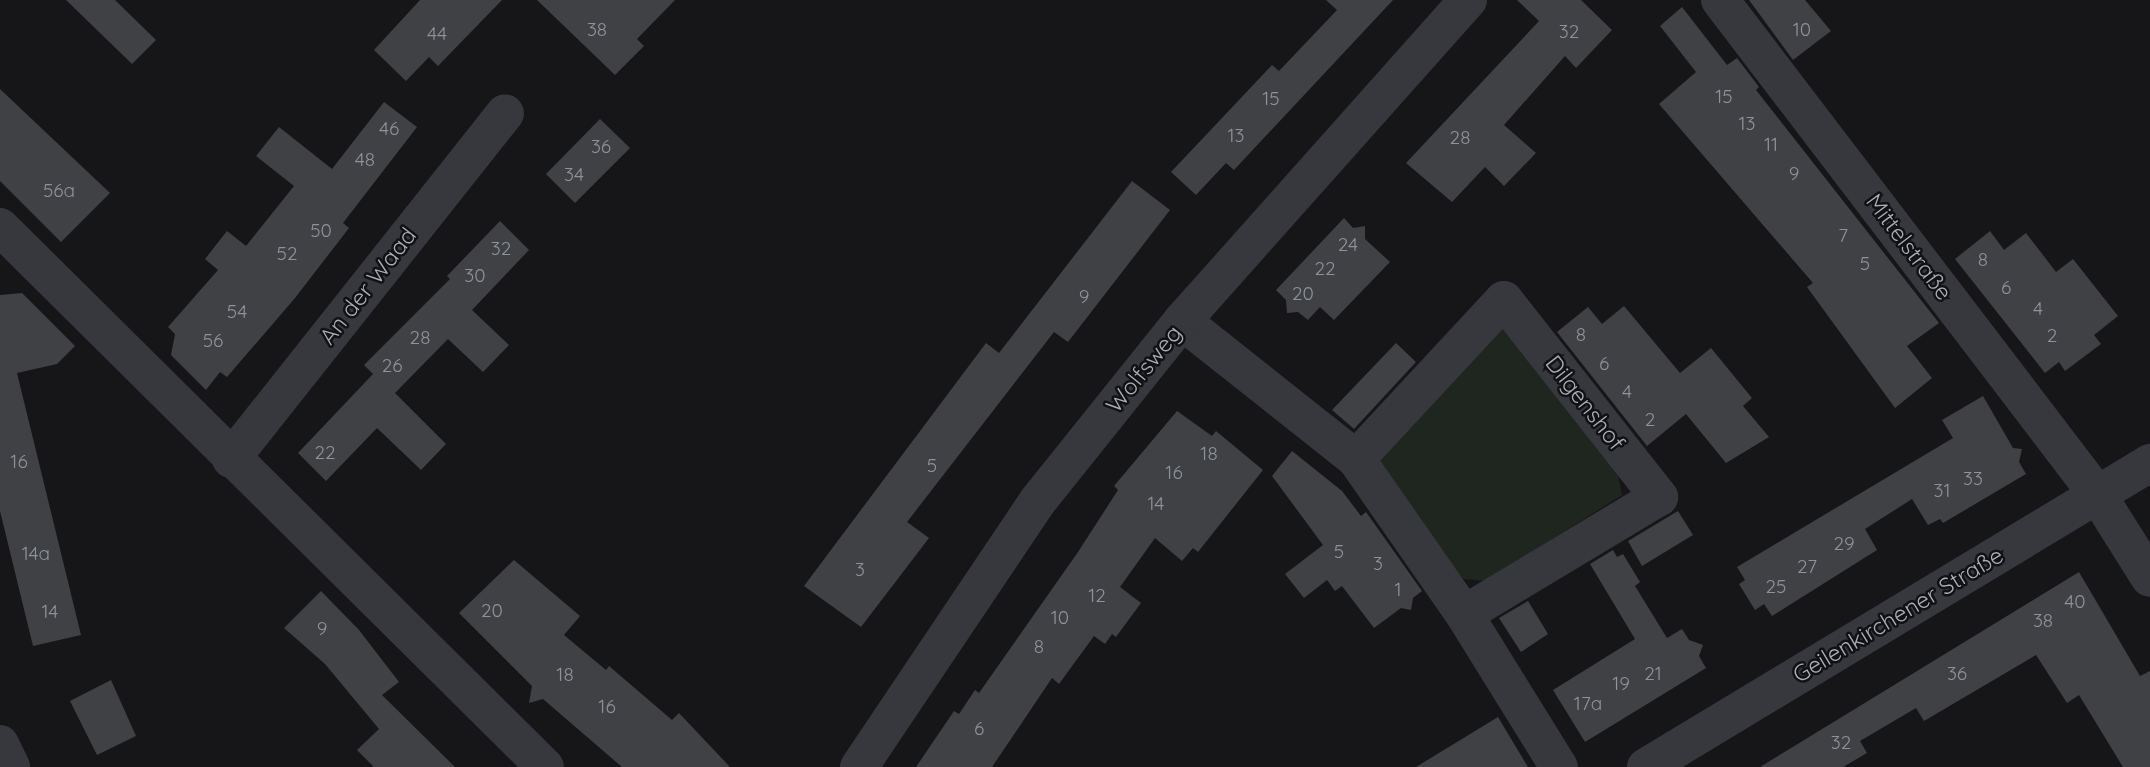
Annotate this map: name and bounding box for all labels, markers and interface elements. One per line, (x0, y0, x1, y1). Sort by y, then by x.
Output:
house number: 38 (587, 19, 607, 41)
house number: 10 (1793, 19, 1811, 41)
house number: 32 (1559, 21, 1579, 43)
house number: 44 (427, 23, 447, 45)
house number: 15 (1715, 86, 1733, 108)
house number: 15 (1262, 88, 1280, 110)
house number: 13 (1739, 113, 1755, 135)
house number: 46 (379, 118, 399, 140)
house number: 13 (1228, 125, 1244, 147)
house number: 28 (1450, 127, 1470, 149)
house number: 11 (1764, 134, 1778, 156)
house number: 36 (591, 136, 611, 158)
house number: 48 (355, 149, 375, 171)
house number: 9 (1789, 163, 1799, 185)
house number: 34 (564, 164, 584, 186)
house number: 56a (43, 180, 75, 202)
street label: Mittelstraße (1860, 188, 1958, 306)
house number: 50 (310, 220, 332, 242)
street label: An der Waad (314, 222, 422, 350)
house number: 7 (1838, 225, 1848, 247)
house number: 24 (1338, 234, 1358, 256)
house number: 32 (491, 238, 511, 260)
house number: 52 (277, 243, 297, 265)
house number: 8 (1978, 249, 1988, 271)
house number: 5 (1860, 253, 1870, 275)
house number: 22 (1314, 258, 1336, 280)
house number: 30 (464, 265, 486, 287)
house number: 6 (2001, 277, 2011, 299)
house number: 20 (1292, 283, 1314, 305)
house number: 9 (1079, 286, 1089, 308)
house number: 4 (2033, 298, 2043, 320)
house number: 54 (227, 301, 247, 323)
street label: Wolfsweg (1100, 320, 1188, 418)
house number: 8 (1576, 324, 1586, 346)
house number: 2 (2047, 325, 2057, 347)
house number: 28 (410, 327, 430, 349)
house number: 56 (203, 330, 223, 352)
street label: Dilgenshof (1539, 350, 1631, 456)
house number: 6 (1599, 353, 1609, 375)
house number: 26 (382, 355, 402, 377)
house number: 4 (1622, 381, 1632, 403)
house number: 2 (1645, 409, 1655, 431)
house number: 22 (314, 442, 336, 464)
house number: 18 (1200, 443, 1218, 465)
house number: 16 (10, 451, 28, 473)
house number: 5 (927, 455, 937, 477)
house number: 16 (1165, 462, 1183, 484)
house number: 33 (1963, 468, 1983, 490)
house number: 31 (1934, 480, 1950, 502)
house number: 14 (1148, 493, 1164, 515)
house number: 29 (1833, 533, 1855, 555)
house number: 5 (1334, 541, 1344, 563)
street label: Geilenkirchener Straße (1788, 541, 2008, 689)
house number: 14a (22, 543, 50, 565)
house number: 3 (1373, 553, 1383, 575)
house number: 27 (1797, 556, 1817, 578)
house number: 3 (855, 559, 865, 581)
house number: 25 (1766, 576, 1786, 598)
house number: 1 (1394, 579, 1402, 601)
house number: 12 (1088, 585, 1106, 607)
house number: 40 (2064, 591, 2086, 613)
house number: 20 (481, 600, 503, 622)
house number: 14 (42, 601, 58, 623)
house number: 10 (1051, 607, 1069, 629)
house number: 38 (2033, 610, 2053, 632)
house number: 9 (317, 618, 327, 640)
house number: 8 (1034, 636, 1044, 658)
house number: 21 (1644, 663, 1662, 685)
house number: 36 (1947, 663, 1967, 685)
house number: 18 (556, 664, 574, 686)
house number: 19 (1612, 673, 1630, 695)
house number: 17a (1574, 693, 1602, 715)
house number: 16 (598, 696, 616, 718)
house number: 6 (974, 718, 984, 740)
house number: 32 (1831, 732, 1851, 754)

